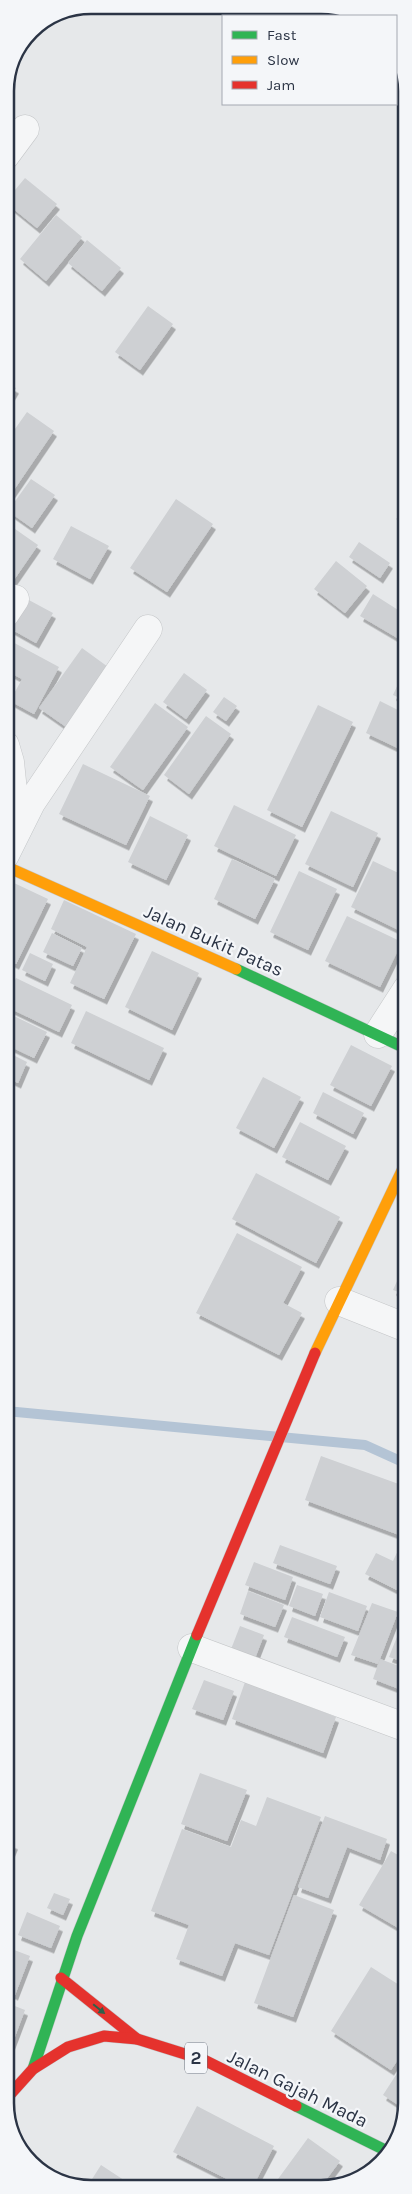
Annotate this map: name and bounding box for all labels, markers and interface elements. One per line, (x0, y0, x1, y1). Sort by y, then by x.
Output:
legend (222, 15, 397, 105)
text: Fast (267, 26, 297, 44)
text: Slow (267, 51, 299, 69)
text: Jam (267, 76, 295, 94)
street label: Jalan Bukit Patas (141, 900, 286, 981)
one-way arrow (92, 2003, 105, 2014)
road number: 2 (185, 2042, 207, 2074)
street label: Jalan Gajah Mada (224, 2045, 371, 2132)

